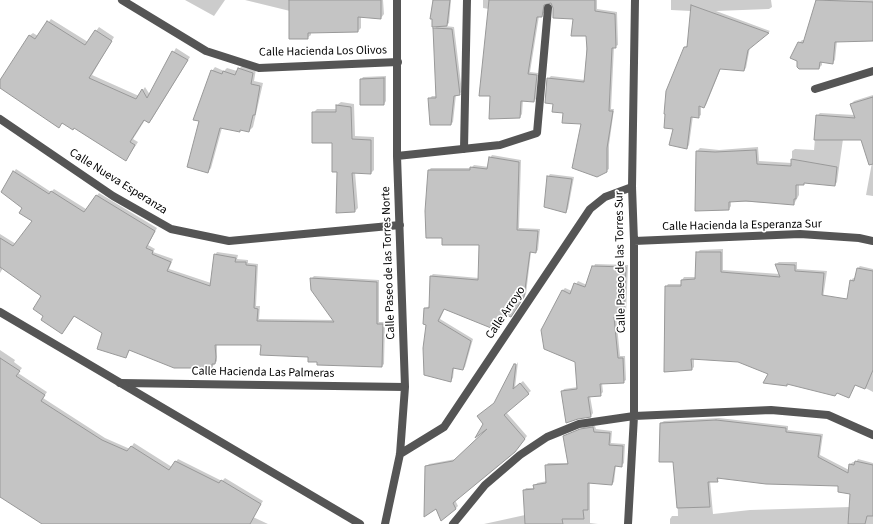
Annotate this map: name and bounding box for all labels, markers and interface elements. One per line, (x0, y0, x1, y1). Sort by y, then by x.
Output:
street label: Calle Hacienda Los Olivos (259, 44, 387, 60)
street label: Calle Nueva Esperanza (66, 146, 170, 218)
street label: Calle Paseo de las Torres Norte (379, 186, 399, 340)
street label: Calle Paseo de las Torres Sur (613, 191, 629, 333)
street label: Calle Hacienda la Esperanza Sur (662, 217, 822, 235)
street label: Calle Arroyo (483, 284, 529, 342)
street label: Calle Hacienda Las Palmeras (191, 365, 335, 381)

